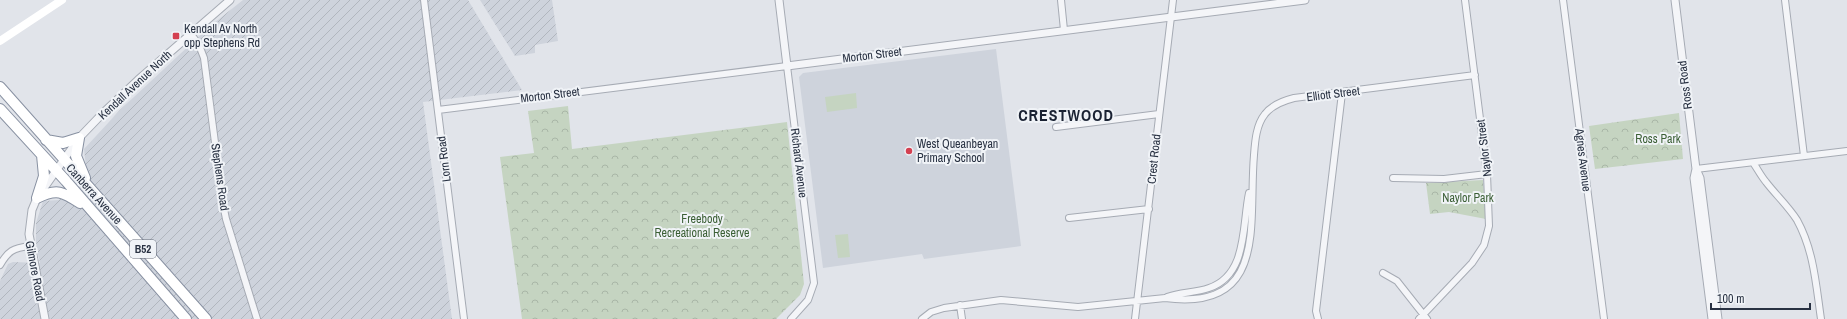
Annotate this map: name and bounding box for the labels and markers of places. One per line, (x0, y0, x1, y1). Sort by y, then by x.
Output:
place label: Kendall Av North opp Stephens Rd (184, 21, 260, 51)
marker: Kendall Av North opp Stephens Rd (171, 31, 181, 41)
place label: West Queanbeyan Primary School (917, 136, 998, 166)
marker: West Queanbeyan Primary School (904, 146, 914, 156)

